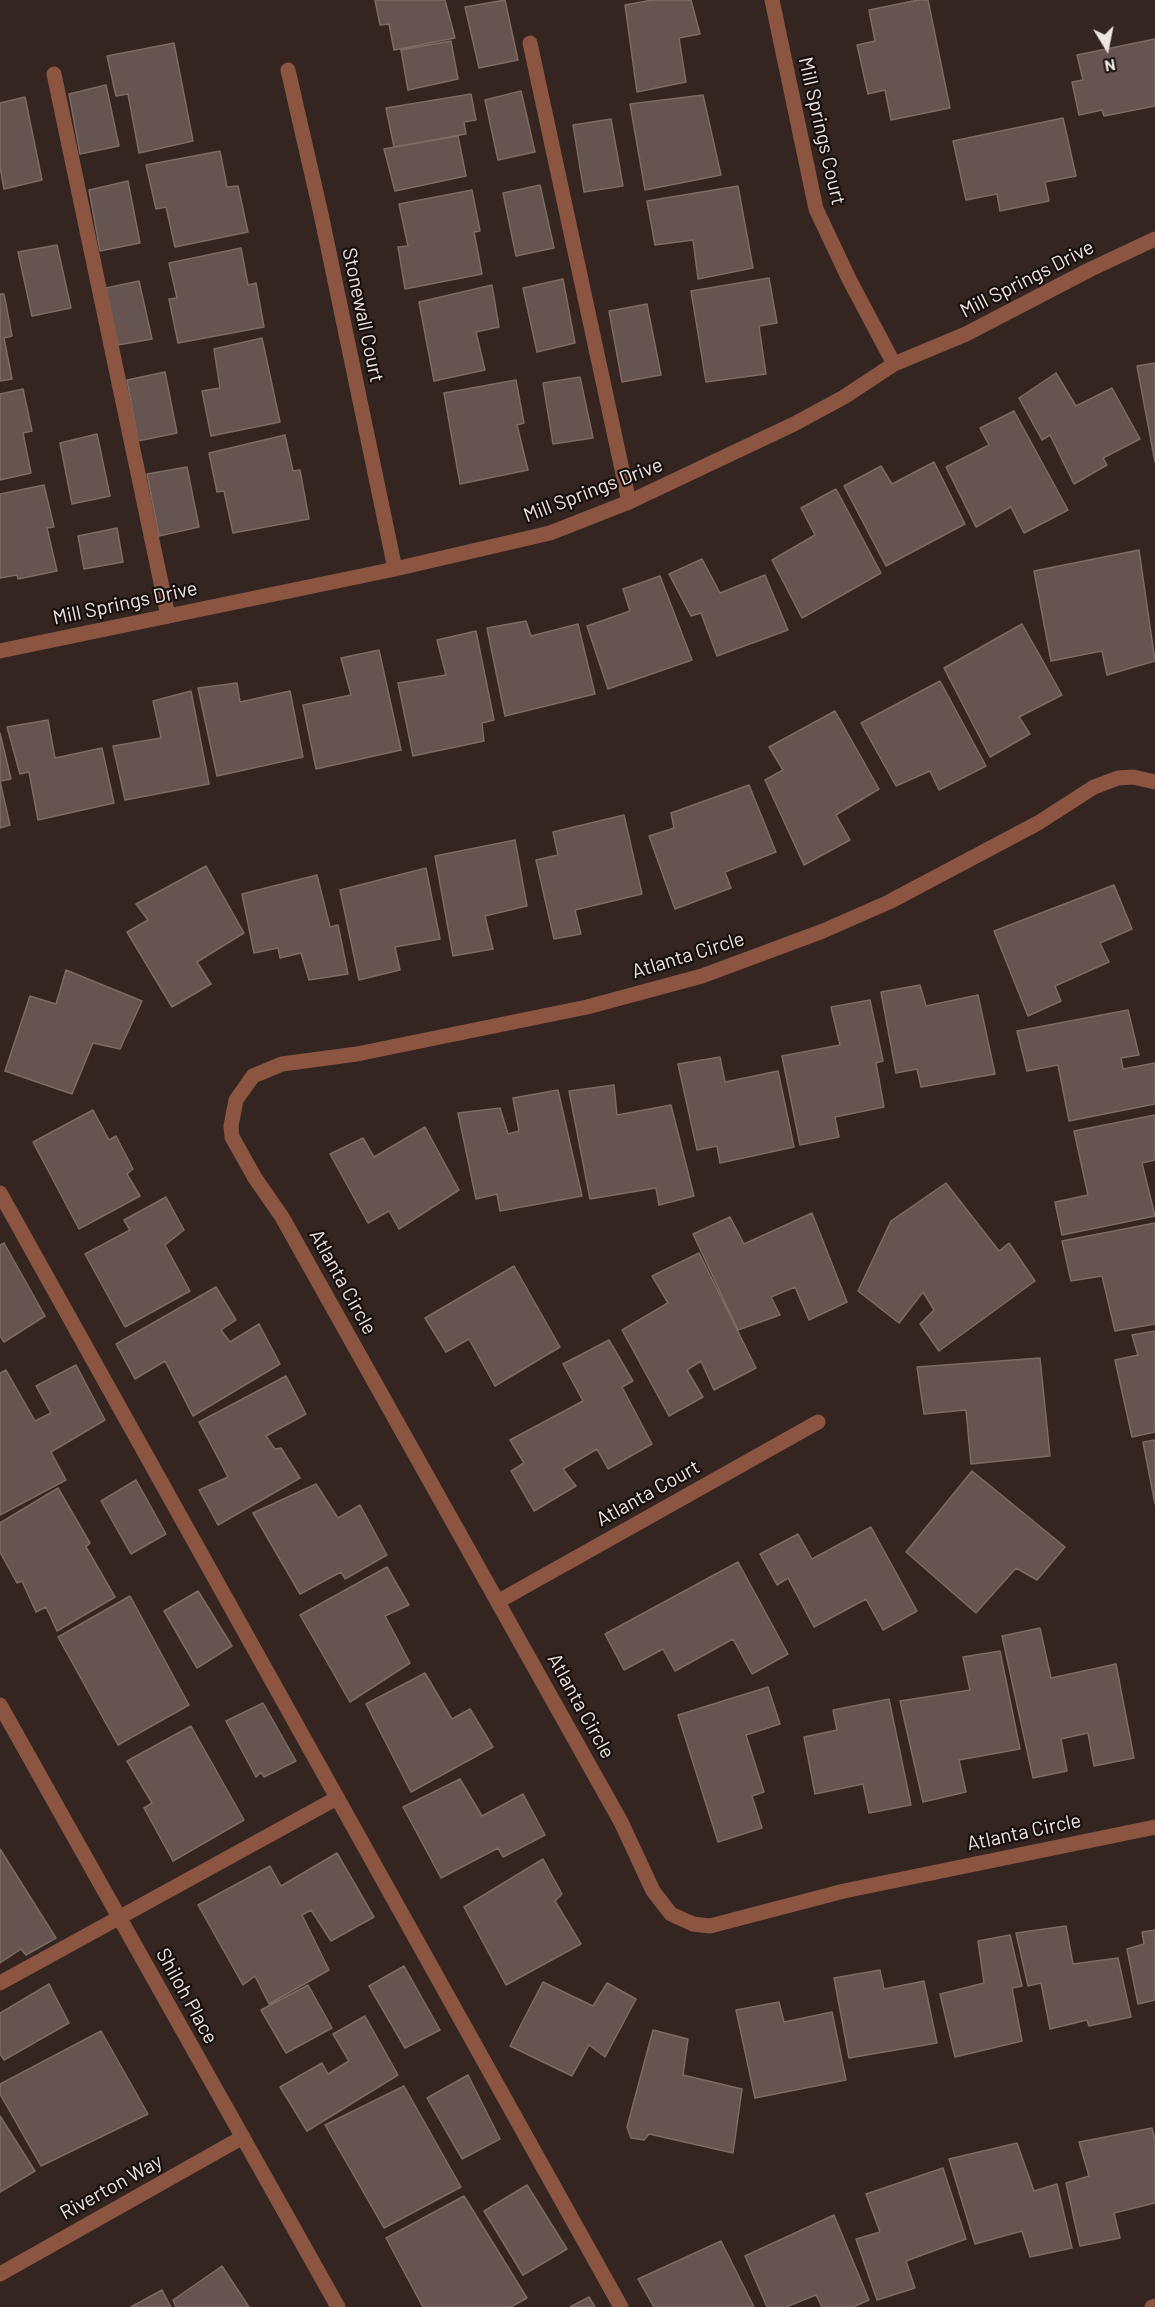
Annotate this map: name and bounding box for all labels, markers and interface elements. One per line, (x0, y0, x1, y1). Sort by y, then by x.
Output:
north arrow (1077, 18, 1137, 78)
street label: Mill Springs Court (793, 55, 851, 207)
text: N (1103, 56, 1117, 76)
street label: Mill Springs Drive (956, 235, 1098, 323)
street label: Stonewall Court (337, 246, 389, 384)
street label: Mill Springs Drive (520, 452, 666, 528)
street label: Mill Springs Drive (51, 576, 199, 630)
street label: Atlanta Circle (629, 927, 747, 983)
street label: Atlanta Circle (304, 1225, 382, 1339)
street label: Atlanta Court (592, 1455, 704, 1531)
street label: Atlanta Circle (542, 1649, 620, 1763)
street label: Atlanta Circle (965, 1808, 1083, 1856)
street label: Shiloh Place (151, 1944, 223, 2048)
street label: Riverton Way (56, 2149, 166, 2225)

